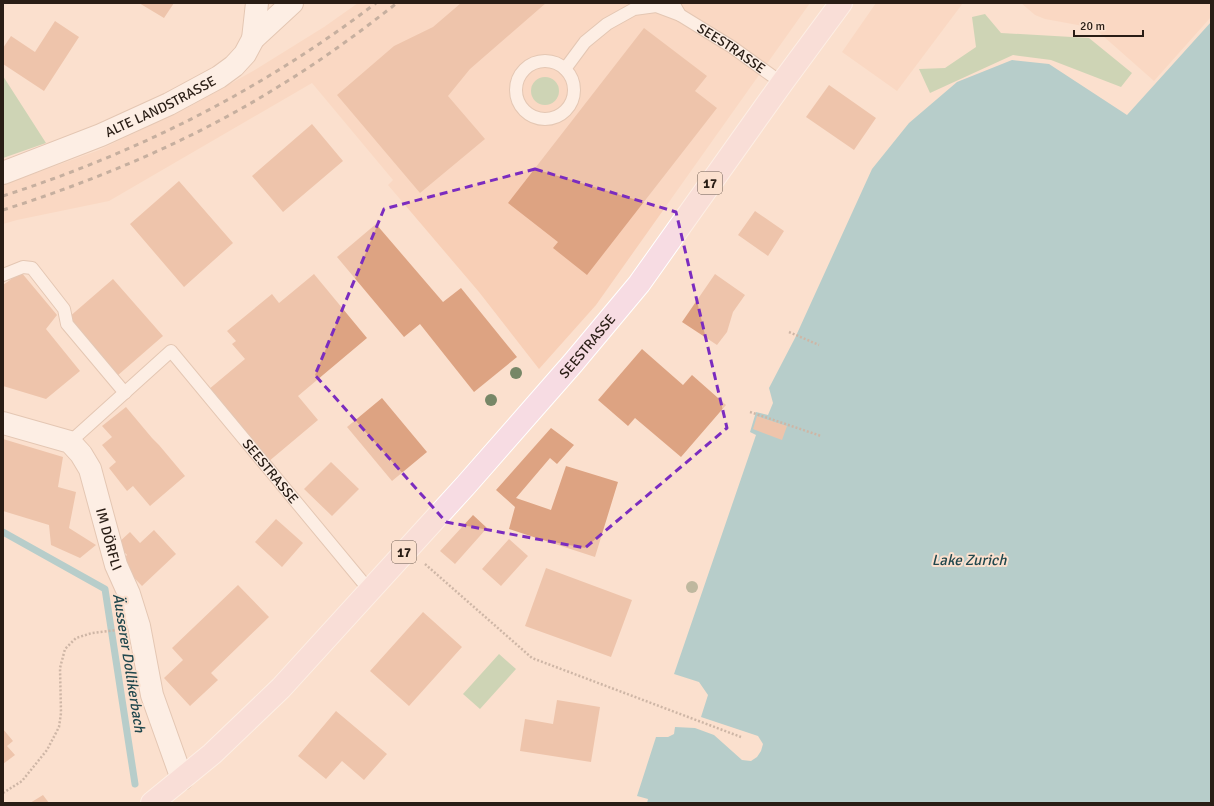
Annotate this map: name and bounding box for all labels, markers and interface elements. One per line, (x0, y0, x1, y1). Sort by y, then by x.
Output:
scale bar (1074, 12, 1143, 38)
text: 20 m (1080, 19, 1105, 34)
street label: SEESTRASSE (694, 20, 769, 77)
street label: ALTE LANDSTRASSE (102, 72, 219, 141)
road number: 17 (698, 172, 722, 194)
street label: SEESTRASSE (556, 311, 619, 382)
street label: SEESTRASSE (239, 436, 302, 507)
street label: IM DÖRFLI (92, 506, 125, 573)
road number: 17 (392, 541, 416, 563)
water label: Lake Zurich (932, 551, 1007, 569)
water label: Äusserer Dollikerbach (109, 592, 149, 735)

